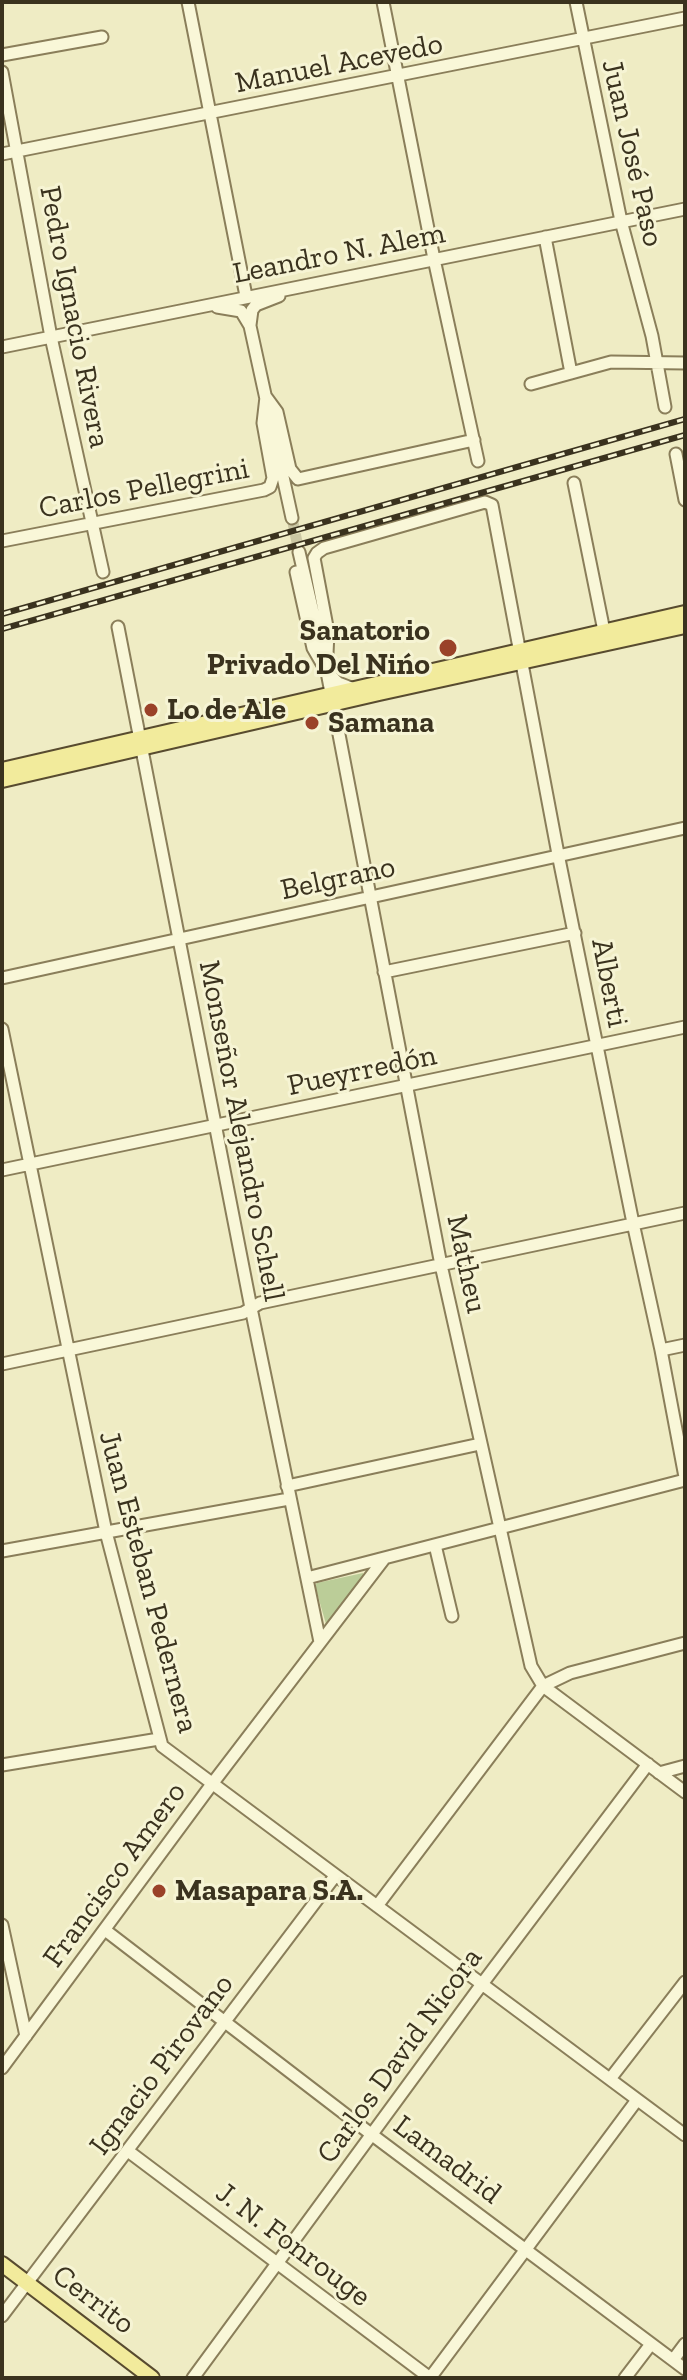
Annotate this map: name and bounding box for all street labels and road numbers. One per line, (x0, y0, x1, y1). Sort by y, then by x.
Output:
street label: Manuel Acevedo (232, 26, 446, 102)
street label: Juan José Paso (593, 56, 671, 250)
street label: Pedro Ignacio Rivera (31, 183, 117, 451)
street label: Leandro N. Alem (230, 216, 448, 292)
street label: Carlos Pellegrini (36, 451, 252, 527)
street label: Belgrano (277, 849, 399, 909)
street label: Alberti (583, 936, 635, 1030)
street label: Monseñor Alejandro Schell (190, 958, 292, 1304)
street label: Pueyrredón (284, 1038, 440, 1104)
street label: Matheu (438, 1212, 494, 1316)
street label: Juan Esteban Pedernera (90, 1427, 206, 1737)
street label: Francisco Amero (36, 1775, 194, 1975)
street label: Carlos David Nicora (310, 1941, 490, 2171)
street label: Ignacio Pirovano (82, 1968, 242, 2162)
street label: Lamadrid (386, 2108, 508, 2212)
street label: J. N. Fonrouge (208, 2175, 378, 2315)
street label: Cerrito (45, 2257, 141, 2343)

